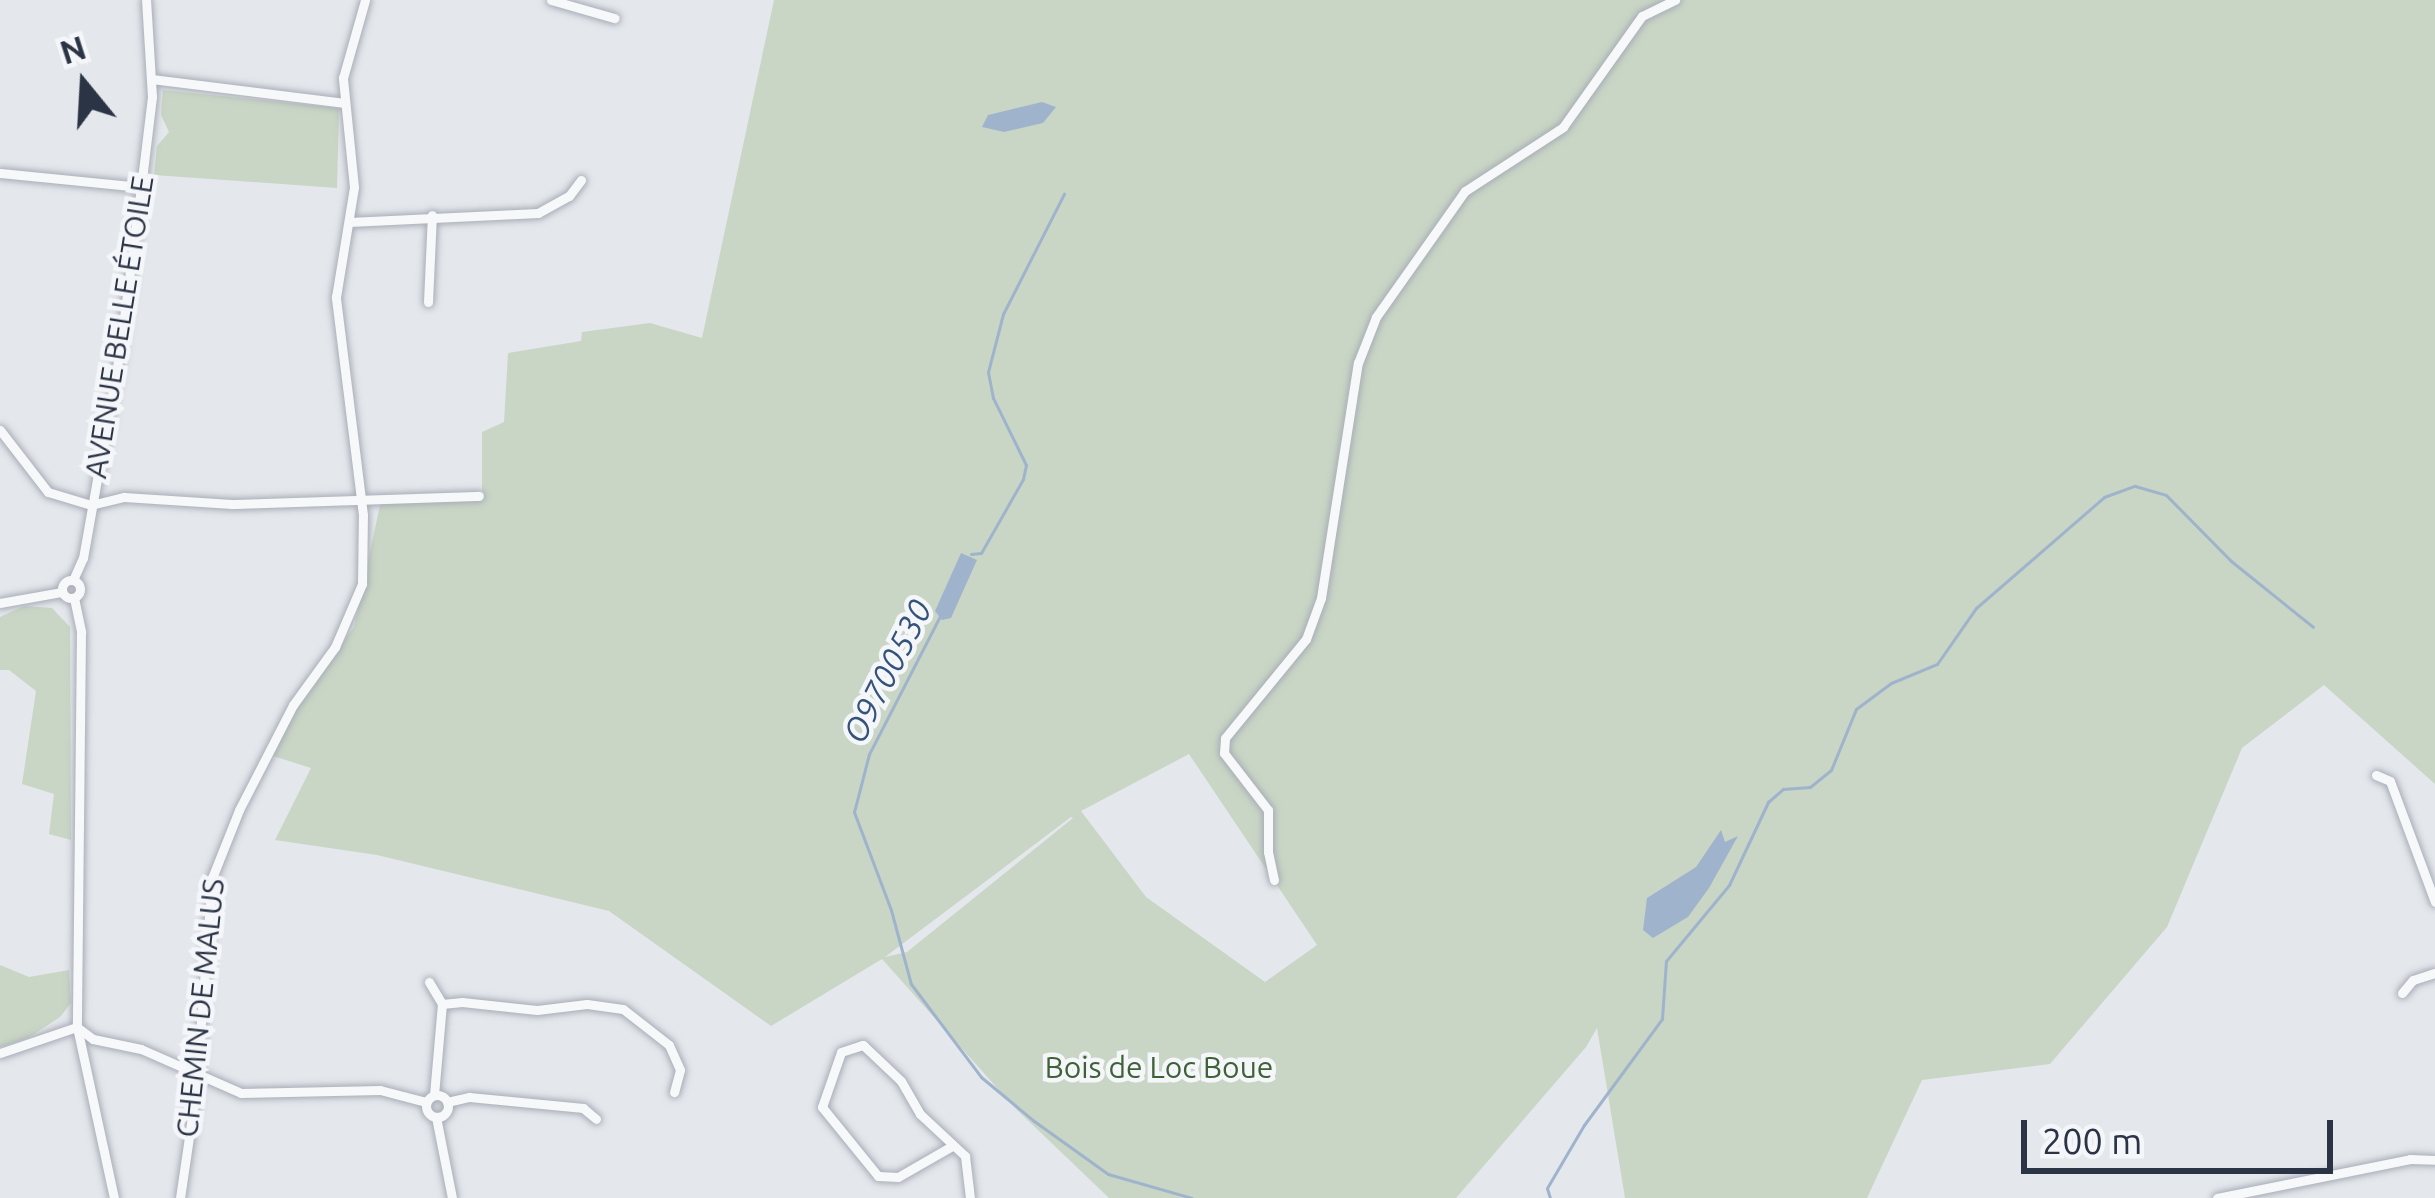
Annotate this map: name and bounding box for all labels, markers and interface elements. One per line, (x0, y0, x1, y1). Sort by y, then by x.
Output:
north arrow (24, 24, 144, 144)
text: N (55, 28, 90, 71)
street label: AVENUE BELLE ÉTOILE (77, 173, 161, 481)
water label: O9700530 (834, 593, 940, 749)
street label: CHEMIN DE MALUS (169, 877, 231, 1139)
park label: Bois de Loc Boue (1045, 1049, 1273, 1085)
scale bar (2027, 1096, 2339, 1170)
text: 200 m (2042, 1120, 2142, 1161)

